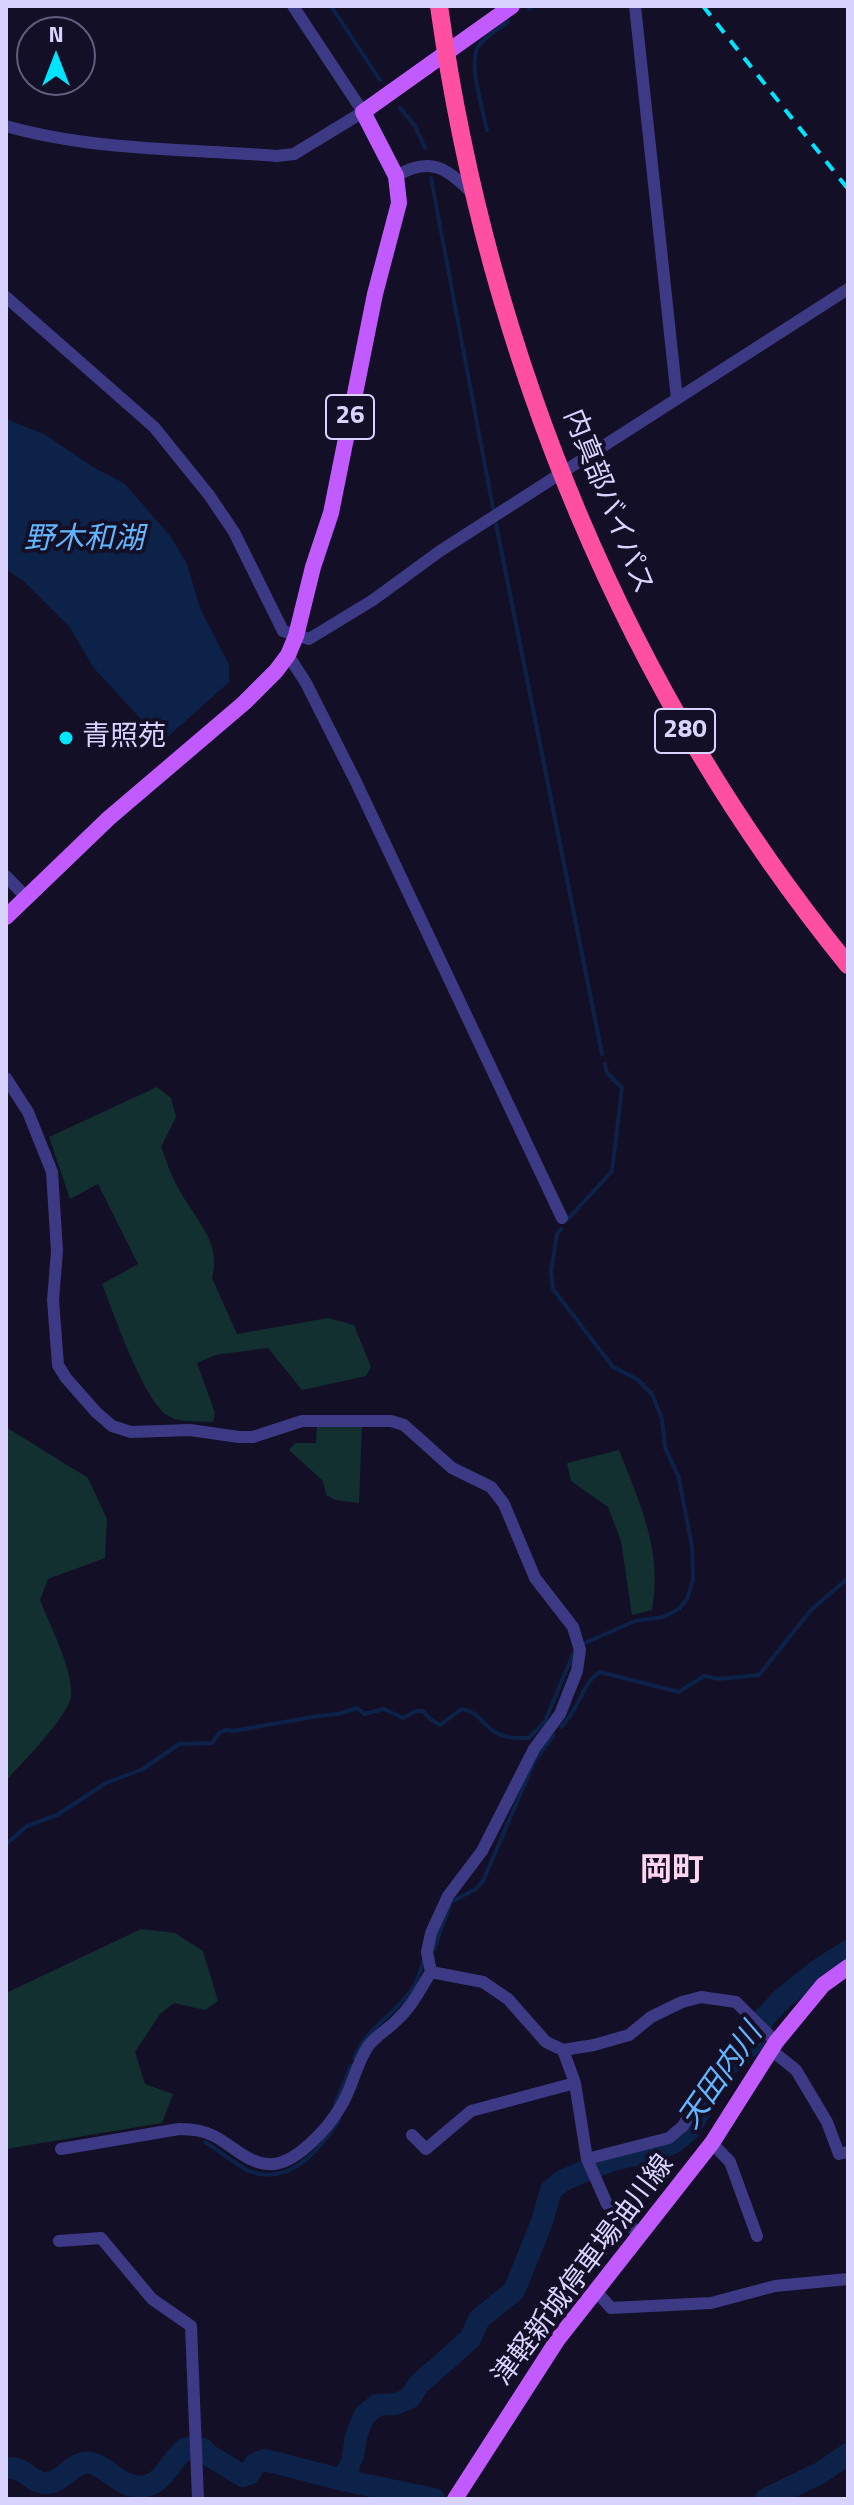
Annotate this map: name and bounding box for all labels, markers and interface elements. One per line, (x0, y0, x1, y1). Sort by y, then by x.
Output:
north arrow (16, 16, 96, 96)
text: N (48, 17, 64, 51)
road number: 26 (326, 395, 374, 439)
street label: 内真部バイパス (555, 405, 659, 599)
water label: 野木和湖 (24, 523, 144, 559)
road number: 280 (655, 709, 715, 753)
place label: 青照苑 (82, 721, 166, 755)
marker: 青照苑 (57, 729, 75, 747)
district label: 岡町 (640, 1853, 704, 1891)
water label: 天田内川 (673, 2018, 771, 2136)
street label: 津軽新城停車場油川線 (486, 2149, 682, 2393)

